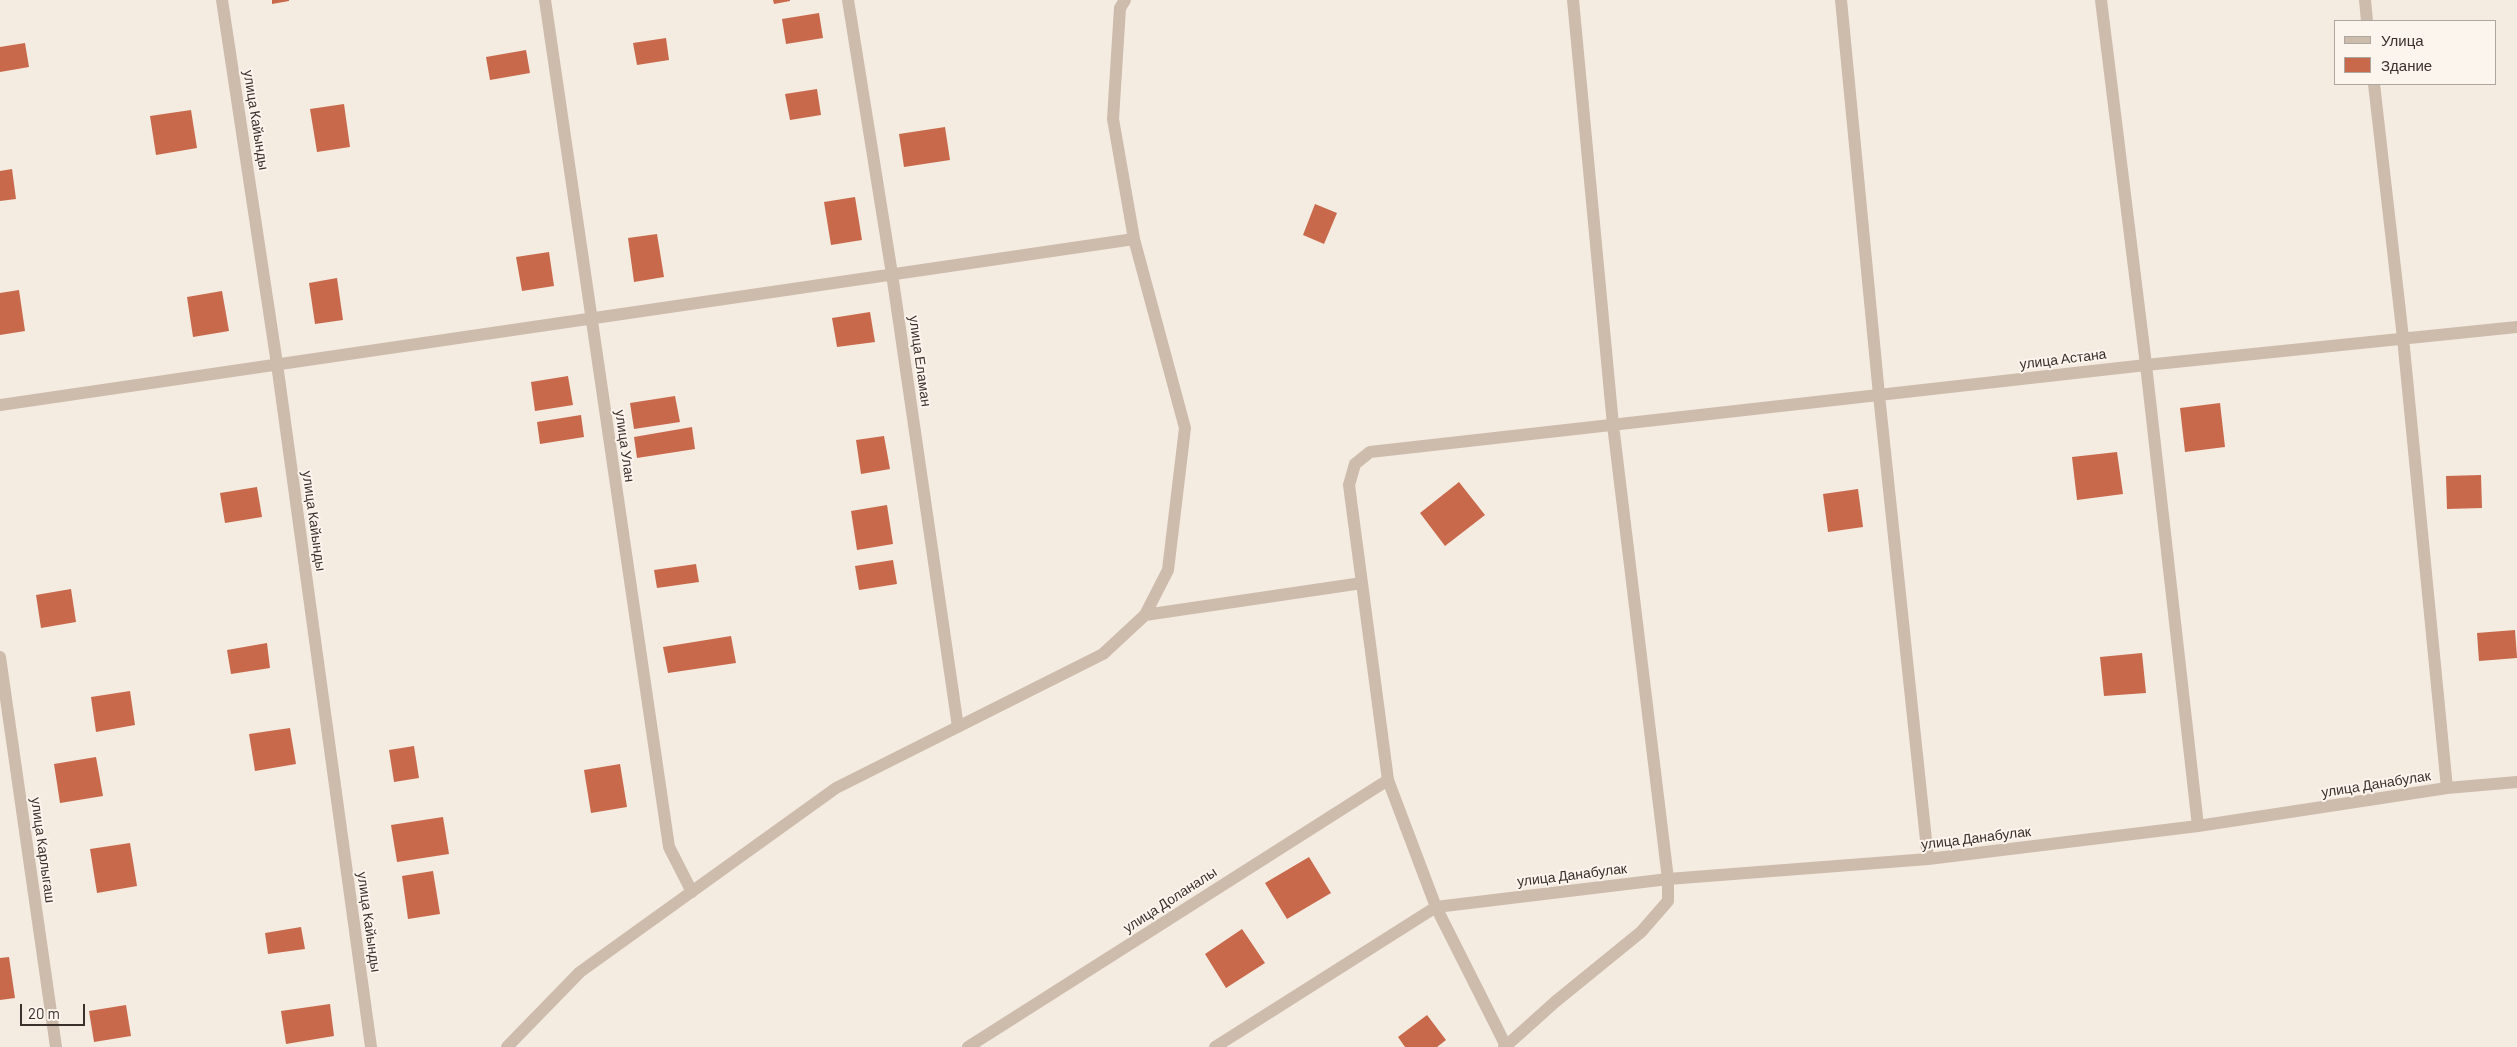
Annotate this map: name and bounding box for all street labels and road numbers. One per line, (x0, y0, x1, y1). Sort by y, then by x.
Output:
street label: улица Кайынды (240, 69, 272, 171)
street label: улица Еламан (905, 314, 935, 408)
street label: улица Астана (2019, 345, 2107, 373)
street label: улица Улан (612, 409, 638, 483)
street label: улица Кайынды (299, 470, 329, 572)
street label: улица Данабулак (2320, 767, 2432, 801)
street label: улица Карлыгаш (27, 796, 59, 904)
street label: улица Данабулак (1920, 823, 2032, 853)
street label: улица Данабулак (1516, 860, 1628, 890)
street label: улица Доланалы (1120, 864, 1220, 936)
street label: улица Кайынды (354, 871, 384, 973)

